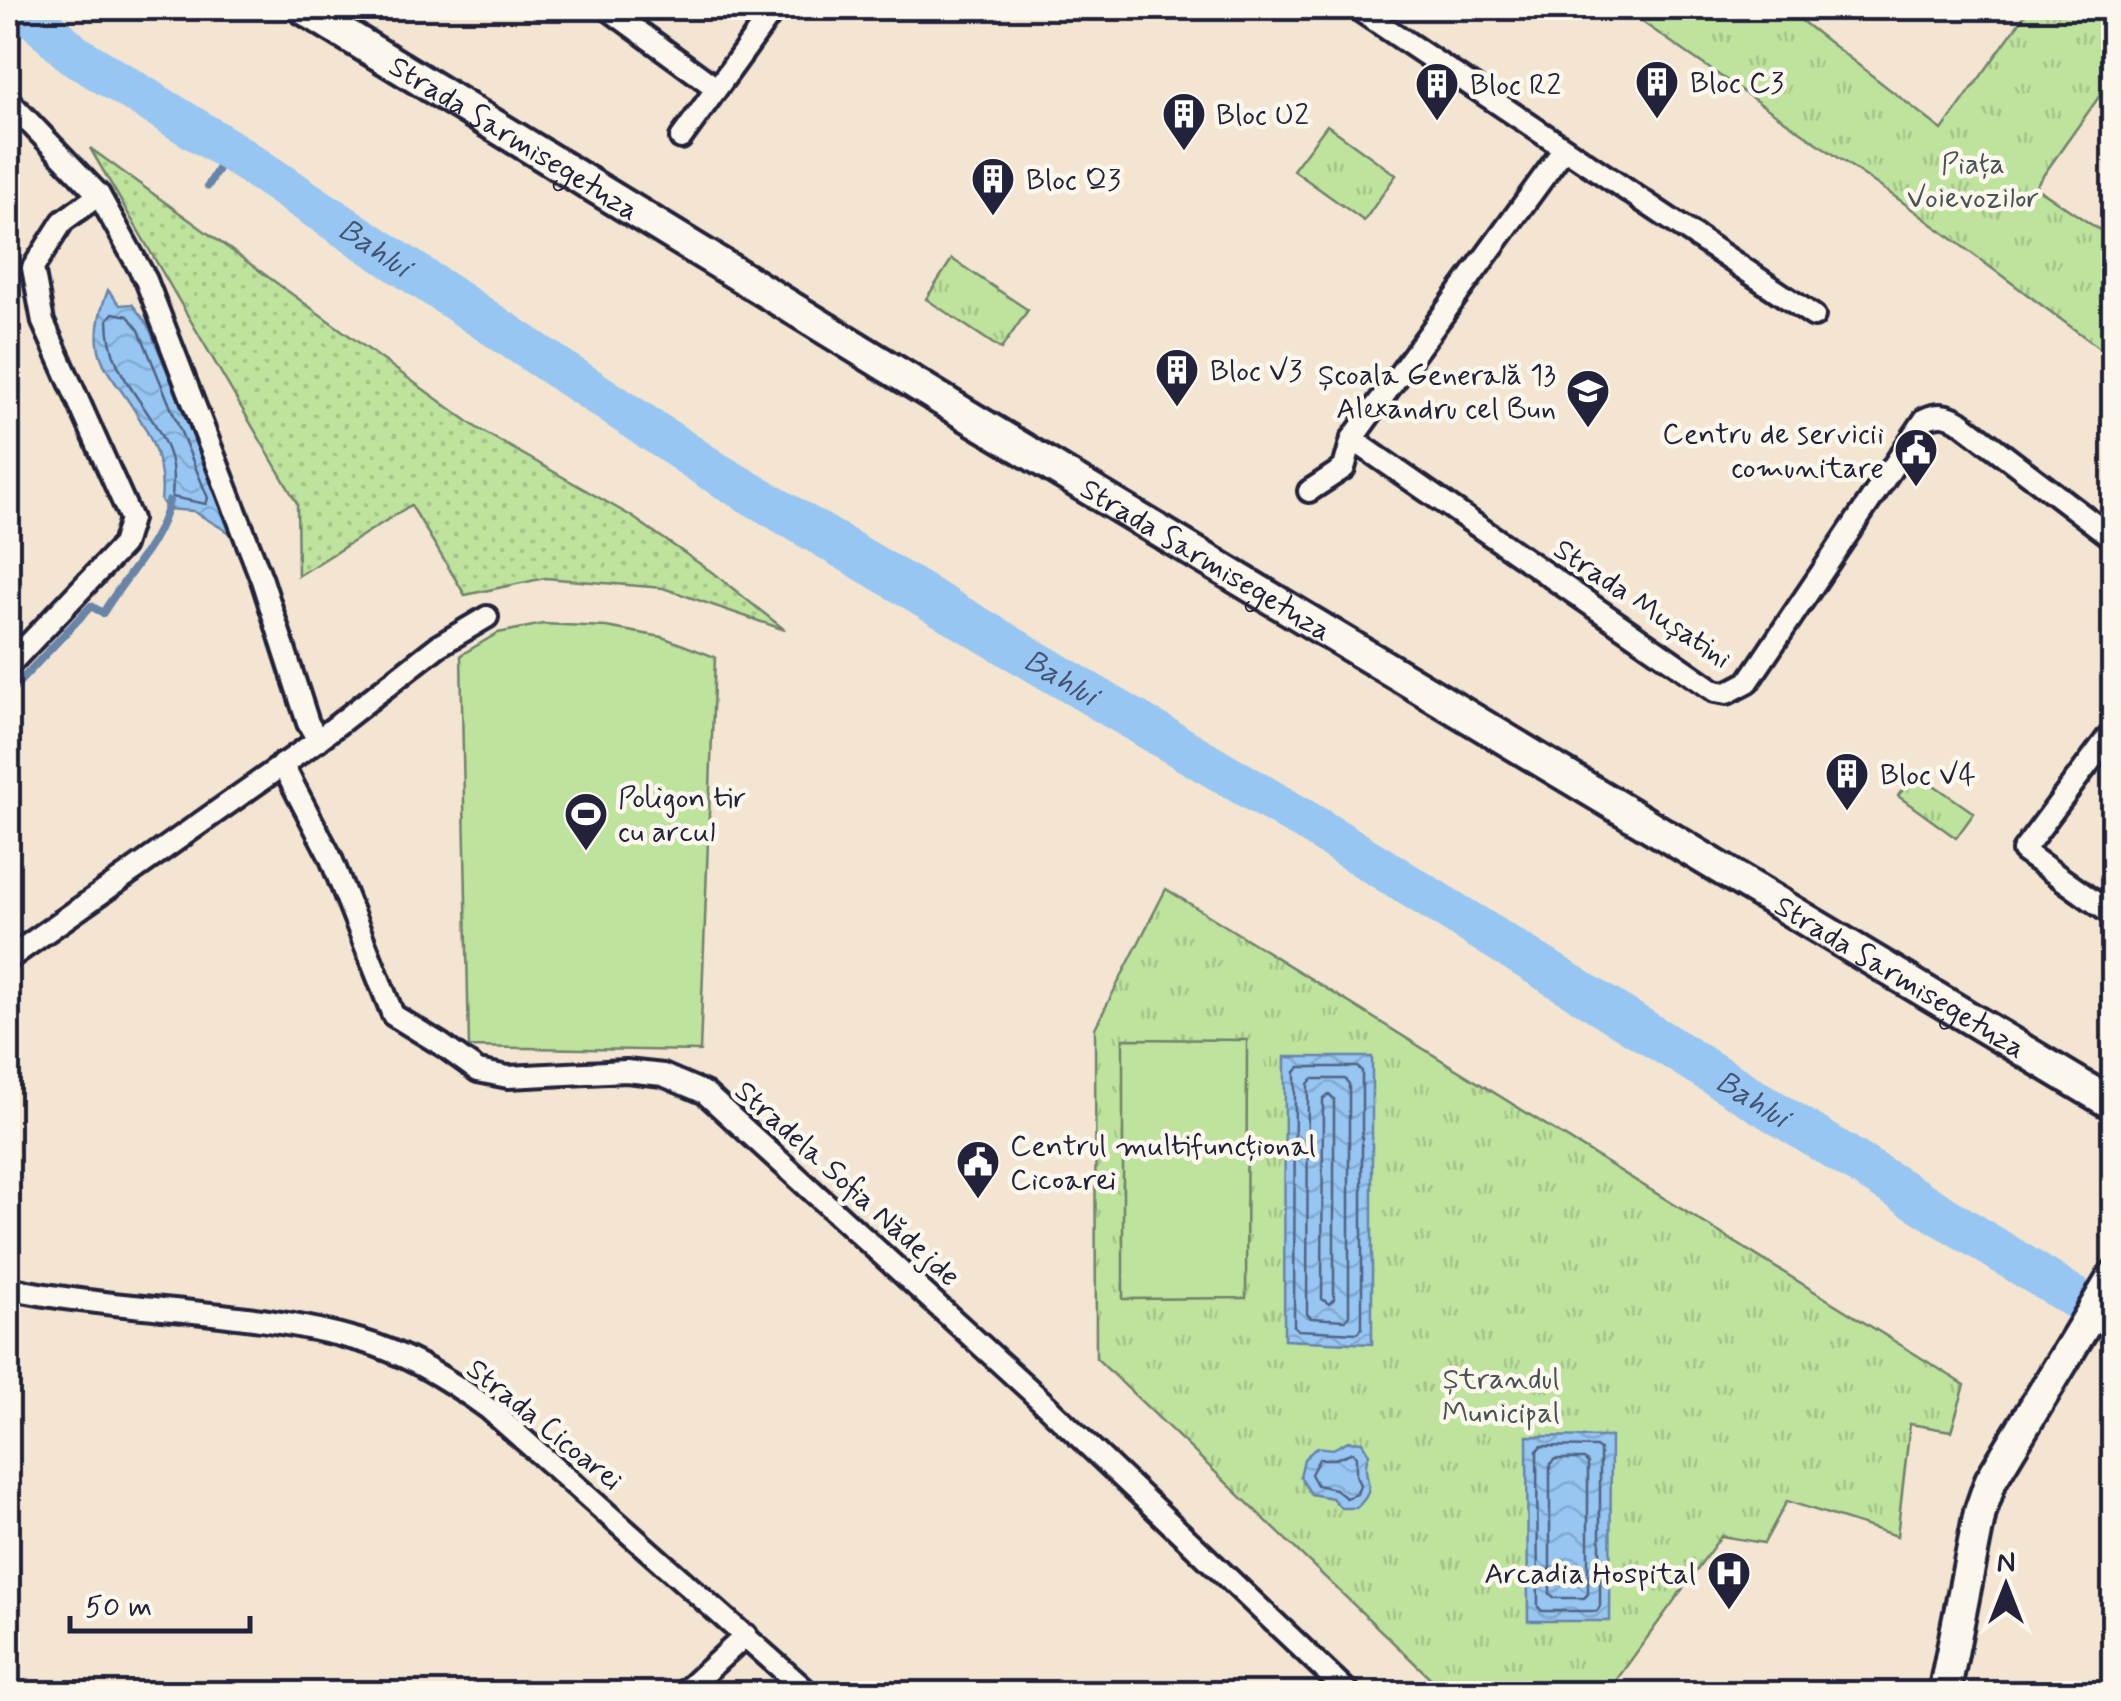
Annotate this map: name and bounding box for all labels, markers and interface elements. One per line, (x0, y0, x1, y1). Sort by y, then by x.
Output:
street label: Strada Sarmisegetuza (381, 47, 646, 230)
building icon: Bloc C3 (1634, 59, 1680, 120)
building icon: Bloc R2 (1414, 61, 1460, 122)
place label: Bloc C3 (1690, 64, 1784, 103)
place label: Bloc R2 (1470, 66, 1561, 105)
building icon: Bloc U2 (1161, 91, 1207, 152)
place label: Bloc U2 (1216, 96, 1309, 135)
park label: Piața Voievozilor (1907, 145, 2039, 218)
building icon: Bloc Q3 (970, 156, 1016, 217)
place label: Bloc Q3 (1026, 161, 1121, 200)
water label: Bahlui (329, 209, 422, 290)
building icon: Bloc V3 (1154, 347, 1200, 408)
place label: Bloc V3 (1210, 352, 1302, 391)
place label: Școala Generală 13 Alexandru cel Bun (1318, 356, 1556, 429)
school or university icon: Școala Generală 13 Alexandru cel Bun (1565, 368, 1611, 429)
place label: Centru de servicii comunitare (1662, 415, 1884, 488)
public building icon: Centru de servicii comunitare (1893, 427, 1939, 488)
street label: Strada Sarmisegetuza (1073, 470, 1338, 651)
street label: Strada Mușatini (1545, 530, 1739, 678)
water label: Bahlui (1015, 640, 1108, 719)
building icon: Bloc V4 (1824, 751, 1870, 812)
place label: Bloc V4 (1880, 756, 1976, 795)
place label: Poligon tir cu arcul (618, 779, 746, 852)
sports icon: Poligon tir cu arcul (563, 791, 609, 852)
street label: Strada Sarmisegetuza (1767, 887, 2032, 1068)
water label: Bahlui (1707, 1061, 1800, 1141)
street label: Stradela Sofia Nădejde (726, 1072, 968, 1296)
place label: Centrul multifuncțional Cicoarei (1010, 1127, 1316, 1200)
public building icon: Centrul multifuncțional Cicoarei (955, 1139, 1001, 1200)
street label: Strada Cicoarei (458, 1350, 630, 1500)
park label: Ștrandul Municipal (1442, 1360, 1560, 1433)
north arrow (1956, 1536, 2056, 1636)
text: N (1997, 1545, 2015, 1582)
hospital icon: Arcadia Hospital (1706, 1550, 1752, 1611)
place label: Arcadia Hospital (1484, 1555, 1696, 1594)
scale bar (70, 1571, 250, 1633)
text: 50 m (85, 1588, 152, 1627)

